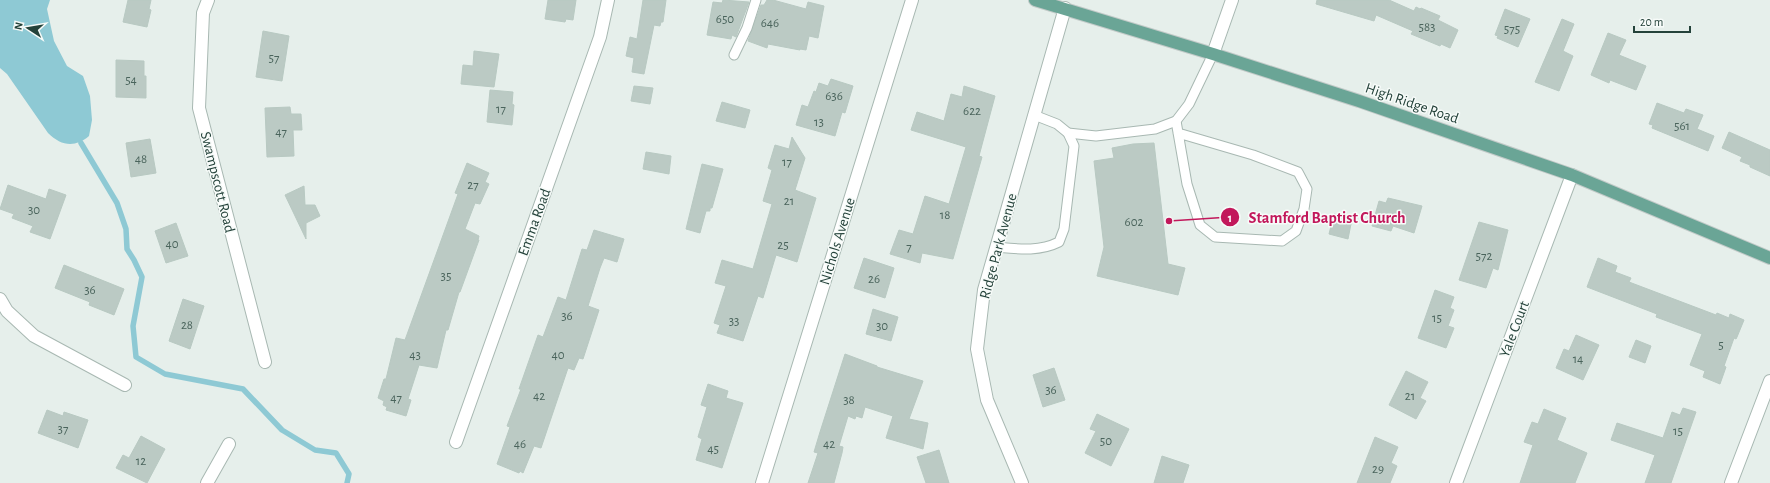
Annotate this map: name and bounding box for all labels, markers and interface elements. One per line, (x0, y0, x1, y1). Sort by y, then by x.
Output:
north arrow (8, 8, 48, 48)
scale bar (1634, 8, 1690, 34)
house number: 650 (716, 13, 734, 26)
text: 20 m (1640, 16, 1663, 28)
house number: 646 (761, 17, 779, 30)
text: N (13, 21, 25, 31)
house number: 583 (1419, 21, 1435, 34)
house number: 575 (1504, 23, 1520, 36)
house number: 57 (269, 52, 280, 65)
house number: 54 (125, 74, 137, 87)
street label: High Ridge Road (1363, 80, 1461, 127)
house number: 636 (825, 90, 843, 103)
house number: 17 (496, 103, 507, 116)
house number: 622 (963, 105, 981, 118)
house number: 13 (814, 116, 824, 129)
house number: 561 (1674, 120, 1690, 133)
house number: 47 (275, 126, 287, 139)
street label: Swampscott Road (198, 130, 237, 234)
house number: 48 (135, 153, 147, 166)
house number: 17 (782, 156, 793, 169)
house number: 27 (467, 179, 479, 192)
street label: Emma Road (515, 186, 554, 258)
street label: Ridge Park Avenue (977, 192, 1020, 300)
house number: 21 (784, 195, 794, 208)
street label: Nichols Avenue (817, 196, 858, 287)
callout: Stamford Baptist Church (1220, 203, 1413, 231)
house number: 30 (28, 204, 40, 217)
house number: 18 (940, 209, 950, 222)
text: Stamford Baptist Church (1248, 210, 1406, 226)
text: 1 (1228, 212, 1232, 224)
house number: 602 (1125, 216, 1144, 229)
house number: 40 (165, 238, 179, 251)
house number: 25 (777, 239, 789, 252)
house number: 7 (906, 241, 912, 254)
house number: 572 (1476, 250, 1492, 263)
house number: 35 (441, 270, 451, 283)
house number: 26 (868, 273, 880, 286)
house number: 36 (84, 284, 96, 297)
street label: Yale Court (1497, 299, 1532, 359)
house number: 36 (561, 310, 573, 323)
house number: 15 (1432, 312, 1442, 325)
house number: 33 (729, 315, 739, 328)
house number: 28 (181, 319, 193, 332)
house number: 30 (876, 320, 888, 333)
house number: 5 (1718, 339, 1724, 352)
house number: 43 (409, 349, 421, 362)
house number: 40 (551, 349, 565, 362)
house number: 14 (1573, 353, 1583, 366)
house number: 36 (1045, 384, 1057, 397)
house number: 42 (533, 390, 545, 403)
house number: 21 (1405, 390, 1415, 403)
house number: 47 (390, 392, 402, 405)
house number: 38 (843, 394, 855, 407)
house number: 37 (58, 423, 69, 436)
house number: 15 (1673, 425, 1683, 438)
house number: 50 (1100, 435, 1112, 448)
house number: 46 (514, 438, 526, 451)
house number: 42 (823, 438, 835, 451)
house number: 45 (707, 443, 719, 456)
house number: 12 (136, 455, 146, 468)
house number: 29 (1372, 463, 1384, 476)

